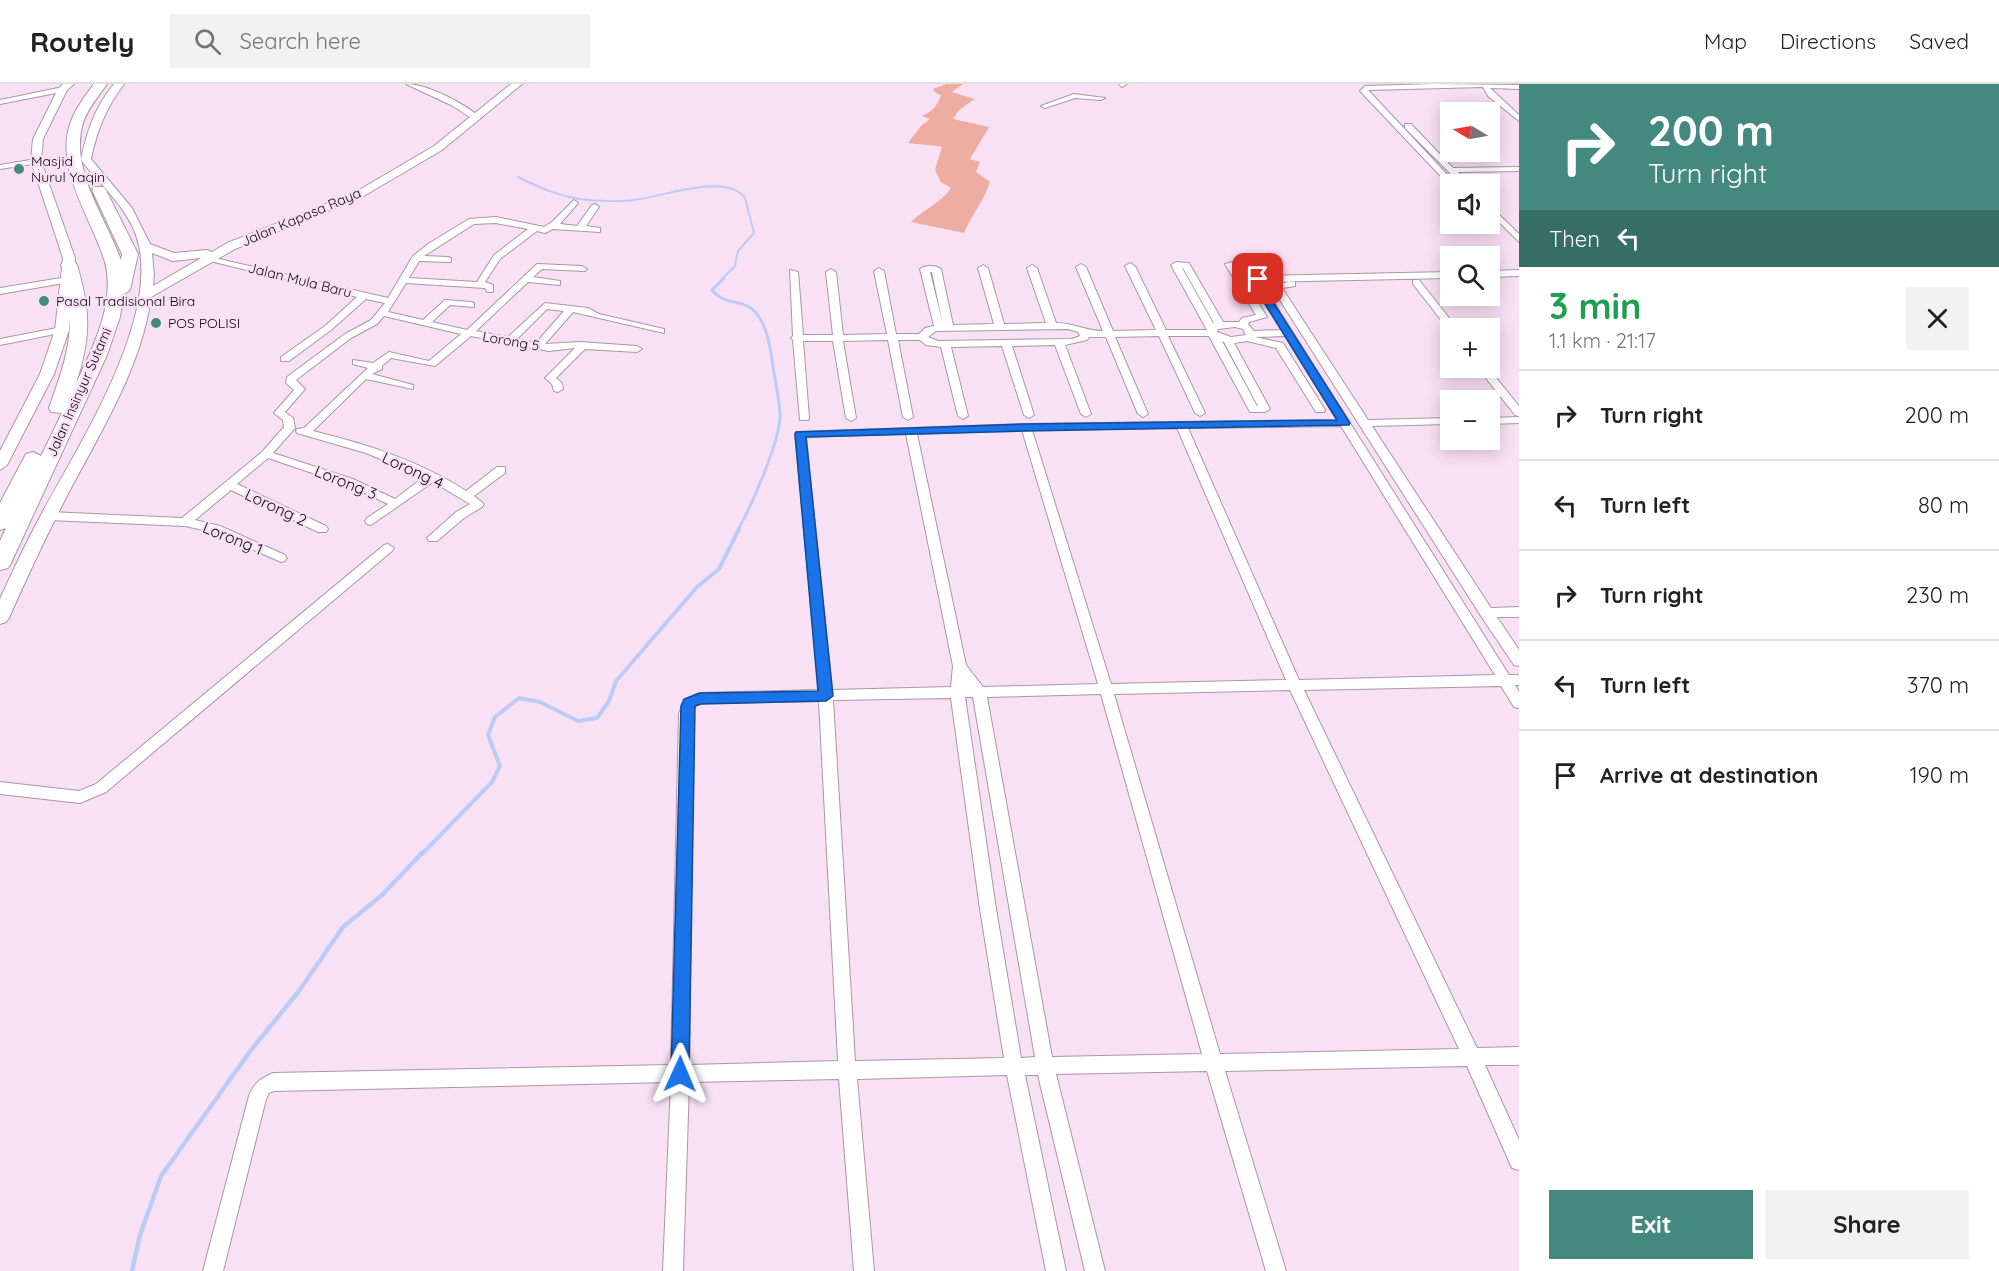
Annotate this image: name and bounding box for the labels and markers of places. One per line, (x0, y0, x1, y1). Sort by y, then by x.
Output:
place label: Masjid Nurul Yaqin (31, 152, 105, 186)
marker: Masjid Nurul Yaqin (12, 162, 26, 176)
pin (1232, 253, 1283, 304)
place label: Pasal Tradisional Bira (56, 292, 195, 310)
marker: Pasal Tradisional Bira (37, 294, 51, 308)
place label: POS POLISI (168, 314, 240, 332)
marker: POS POLISI (149, 316, 163, 330)

